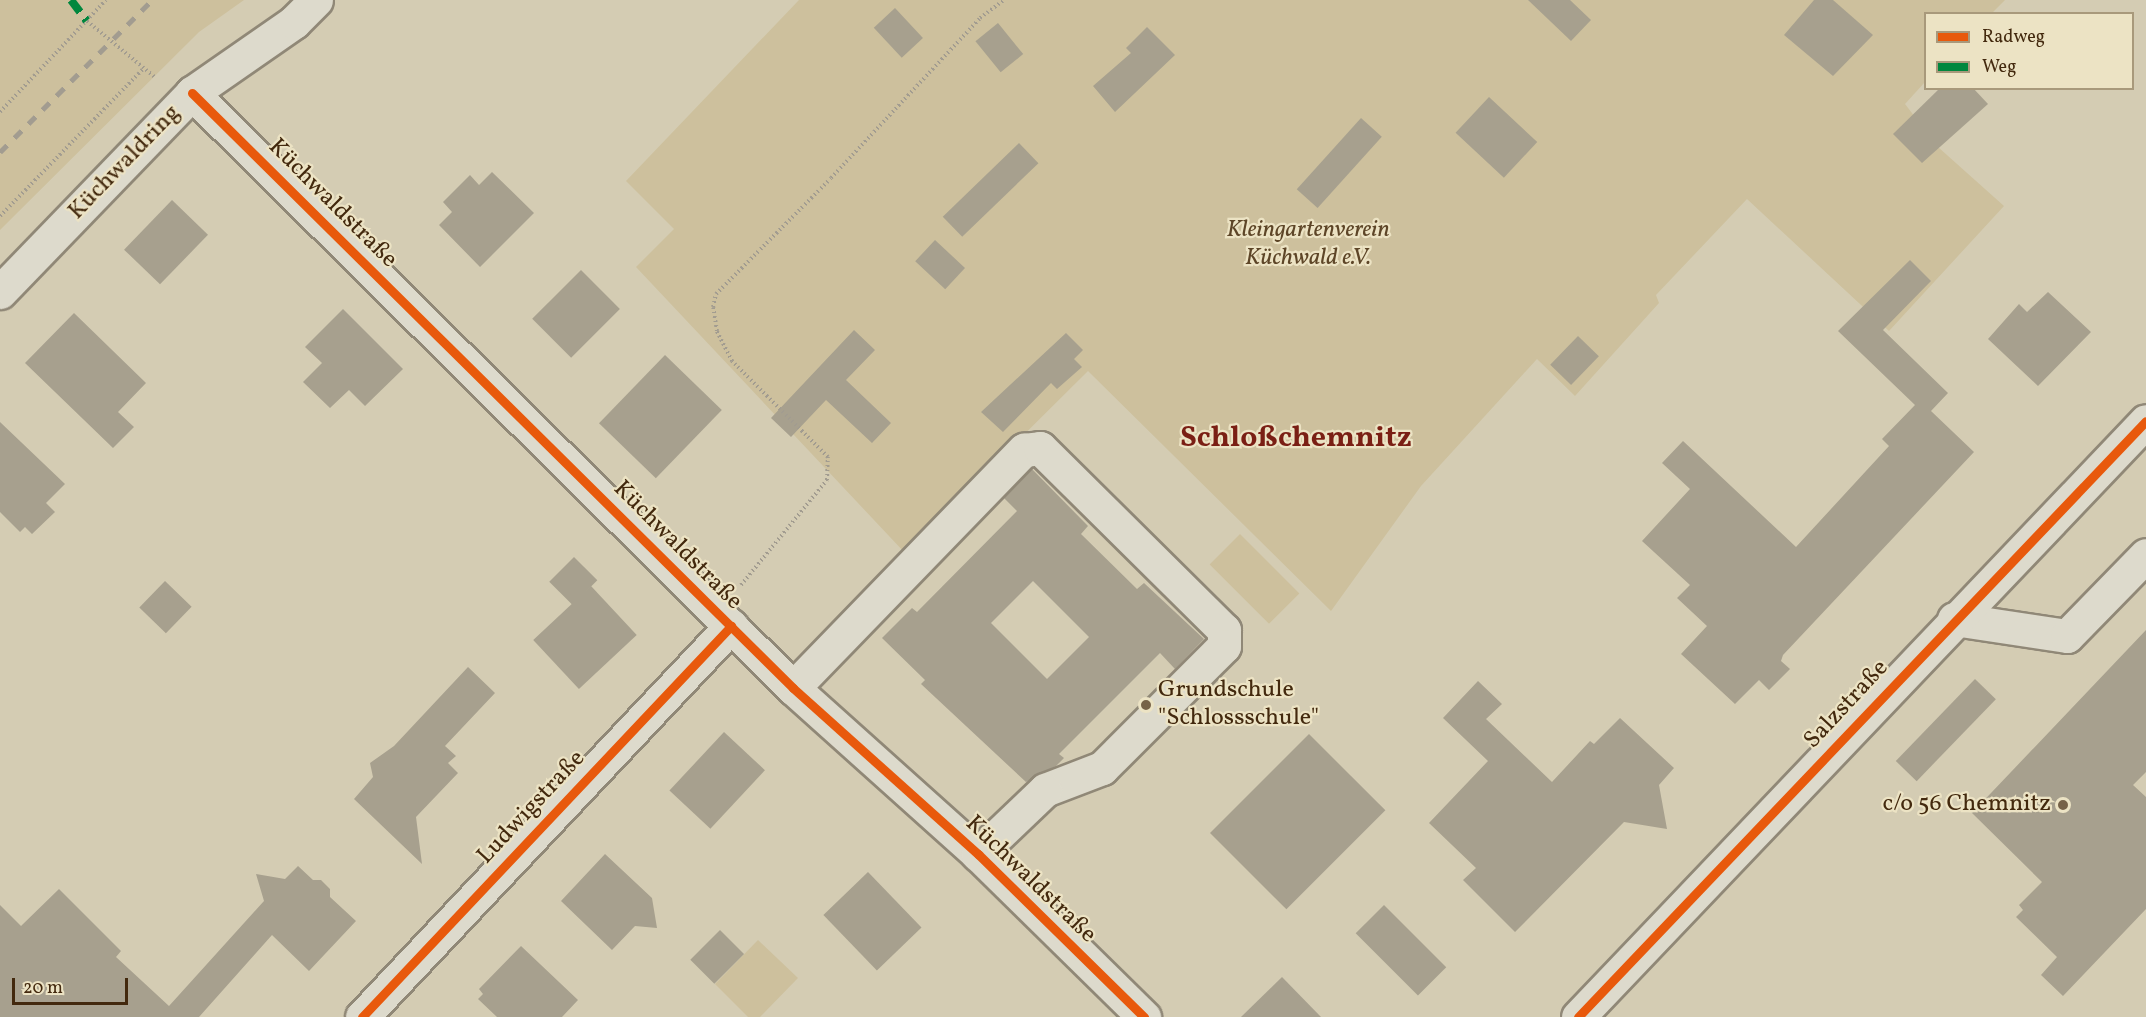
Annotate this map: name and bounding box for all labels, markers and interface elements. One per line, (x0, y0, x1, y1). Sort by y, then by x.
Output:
legend (1924, 12, 2134, 90)
text: Radweg (1982, 25, 2045, 50)
text: Weg (1982, 55, 2016, 80)
street label: Küchwaldring (63, 100, 187, 226)
street label: Küchwaldstraße (261, 133, 403, 275)
park label: Kleingartenverein Küchwald e.V. (1226, 217, 1390, 273)
district label: Schloßchemnitz (1180, 420, 1412, 456)
street label: Küchwaldstraße (606, 475, 748, 617)
street label: Salzstraße (1799, 655, 1895, 755)
place label: Grundschule "Schlossschule" (1158, 677, 1319, 733)
marker: Grundschule "Schlossschule" (1139, 698, 1153, 712)
street label: Ludwigstraße (472, 745, 592, 871)
place label: c/o 56 Chemnitz (1883, 791, 2051, 819)
marker: c/o 56 Chemnitz (2056, 798, 2070, 812)
street label: Küchwaldstraße (959, 810, 1101, 950)
scale bar (15, 966, 130, 1004)
text: 20 m (23, 976, 63, 1001)

